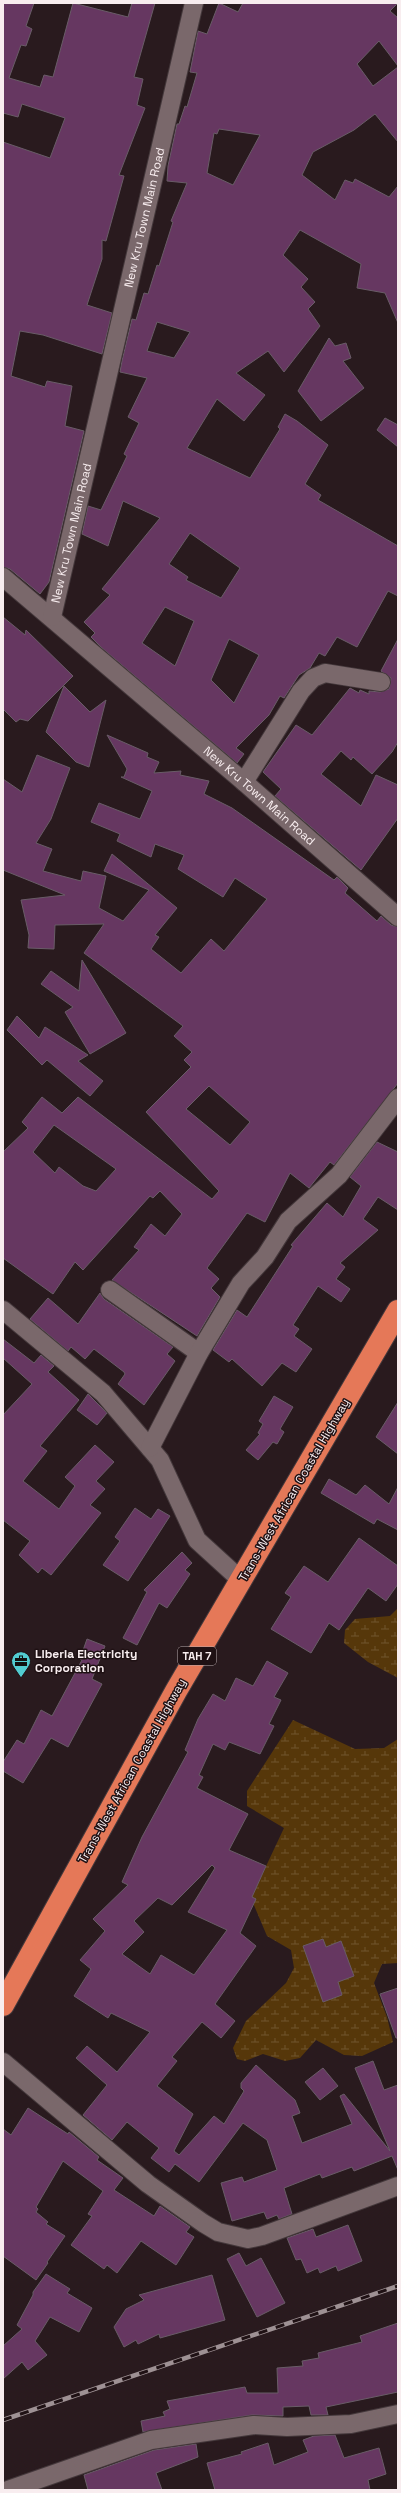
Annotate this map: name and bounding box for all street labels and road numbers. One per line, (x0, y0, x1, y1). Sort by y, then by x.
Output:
street label: New Kru Town Main Road (120, 146, 168, 289)
street label: New Kru Town Main Road (47, 462, 95, 605)
street label: New Kru Town Main Road (200, 743, 319, 849)
street label: Trans-West African Coastal Highway (235, 1396, 353, 1584)
road number: TAH 7 (178, 1647, 216, 1665)
street label: Trans-West African Coastal Highway (74, 1676, 190, 1866)

